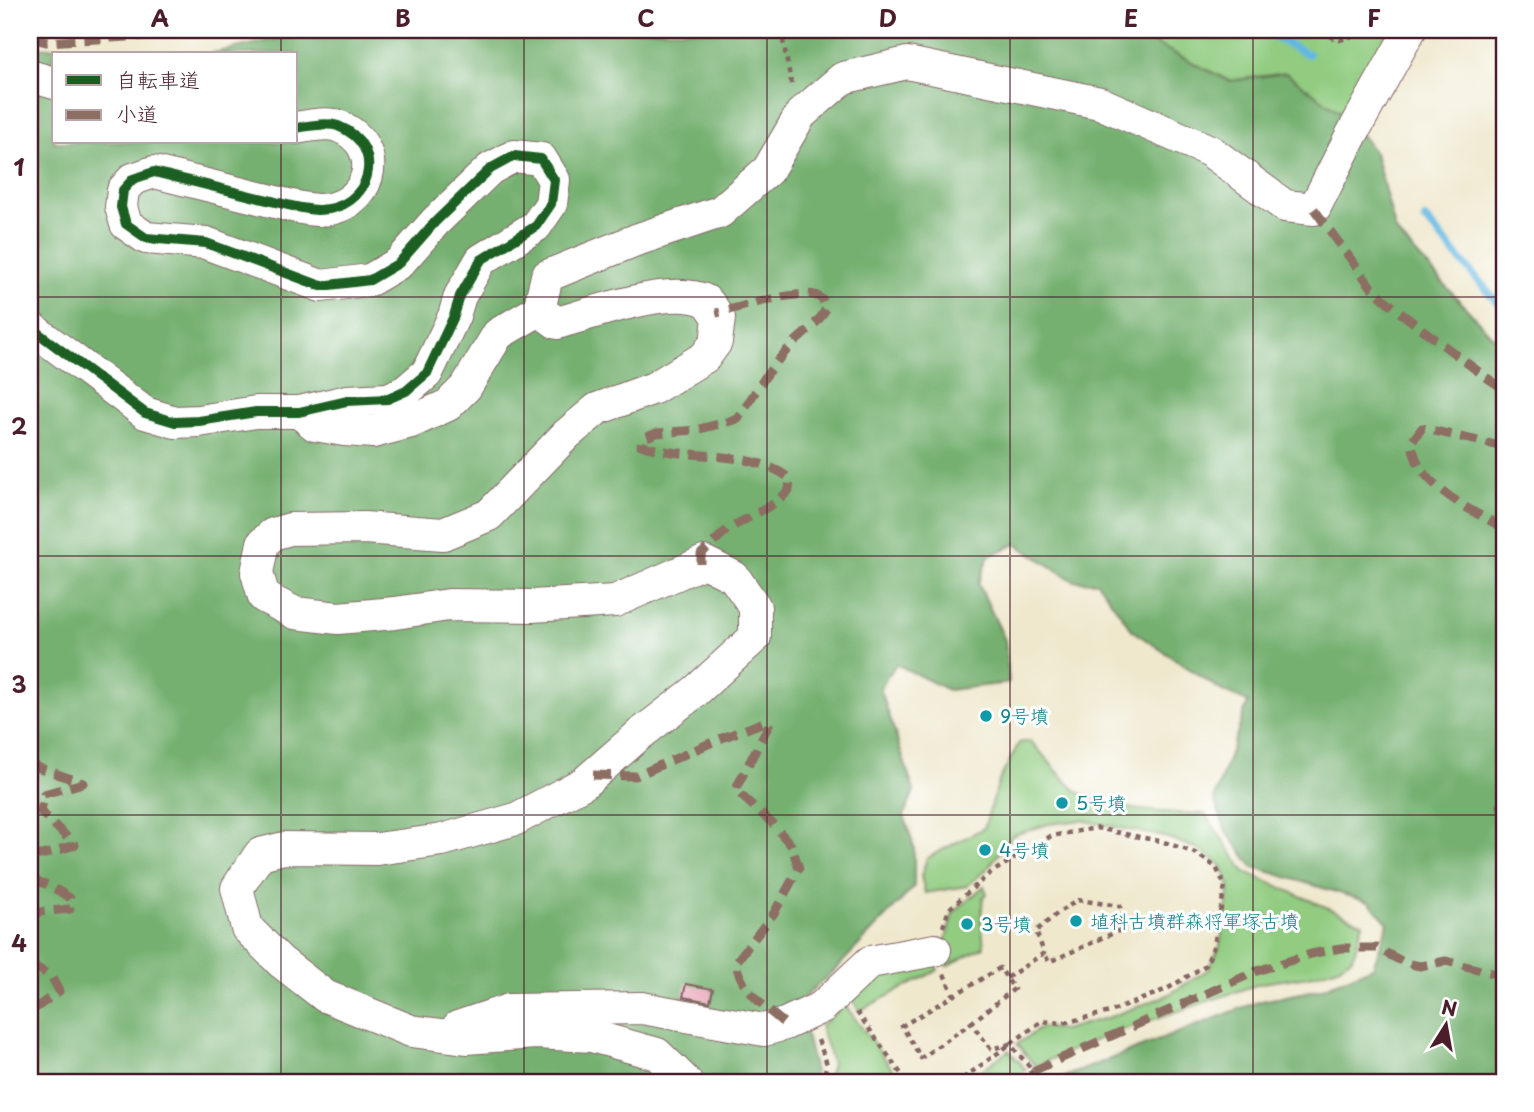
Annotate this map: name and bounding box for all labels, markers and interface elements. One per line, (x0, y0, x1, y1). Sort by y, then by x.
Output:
text: A (151, 0, 169, 35)
text: B (395, 0, 411, 35)
text: C (637, 0, 655, 35)
text: D (879, 0, 897, 35)
text: E (1124, 0, 1138, 35)
text: F (1367, 0, 1381, 35)
legend (52, 52, 298, 144)
text: 自転車道 (116, 63, 200, 95)
text: 小道 (116, 97, 158, 129)
text: 1 (14, 149, 25, 184)
text: 2 (11, 408, 27, 443)
text: 3 (11, 666, 27, 701)
place label: 9号墳 (1000, 701, 1049, 729)
marker: 9号墳 (978, 708, 994, 724)
place label: 5号墳 (1076, 788, 1126, 816)
marker: 5号墳 (1054, 795, 1070, 811)
place label: 4号墳 (999, 835, 1050, 863)
marker: 4号墳 (977, 842, 993, 858)
place label: 埴科古墳群森将軍塚古墳 (1090, 906, 1299, 934)
place label: 3号墳 (981, 909, 1032, 937)
marker: 埴科古墳群森将軍塚古墳 (1068, 913, 1084, 929)
marker: 3号墳 (959, 916, 975, 932)
text: 4 (11, 925, 27, 960)
north arrow (1412, 990, 1482, 1060)
text: N (1439, 992, 1459, 1023)

